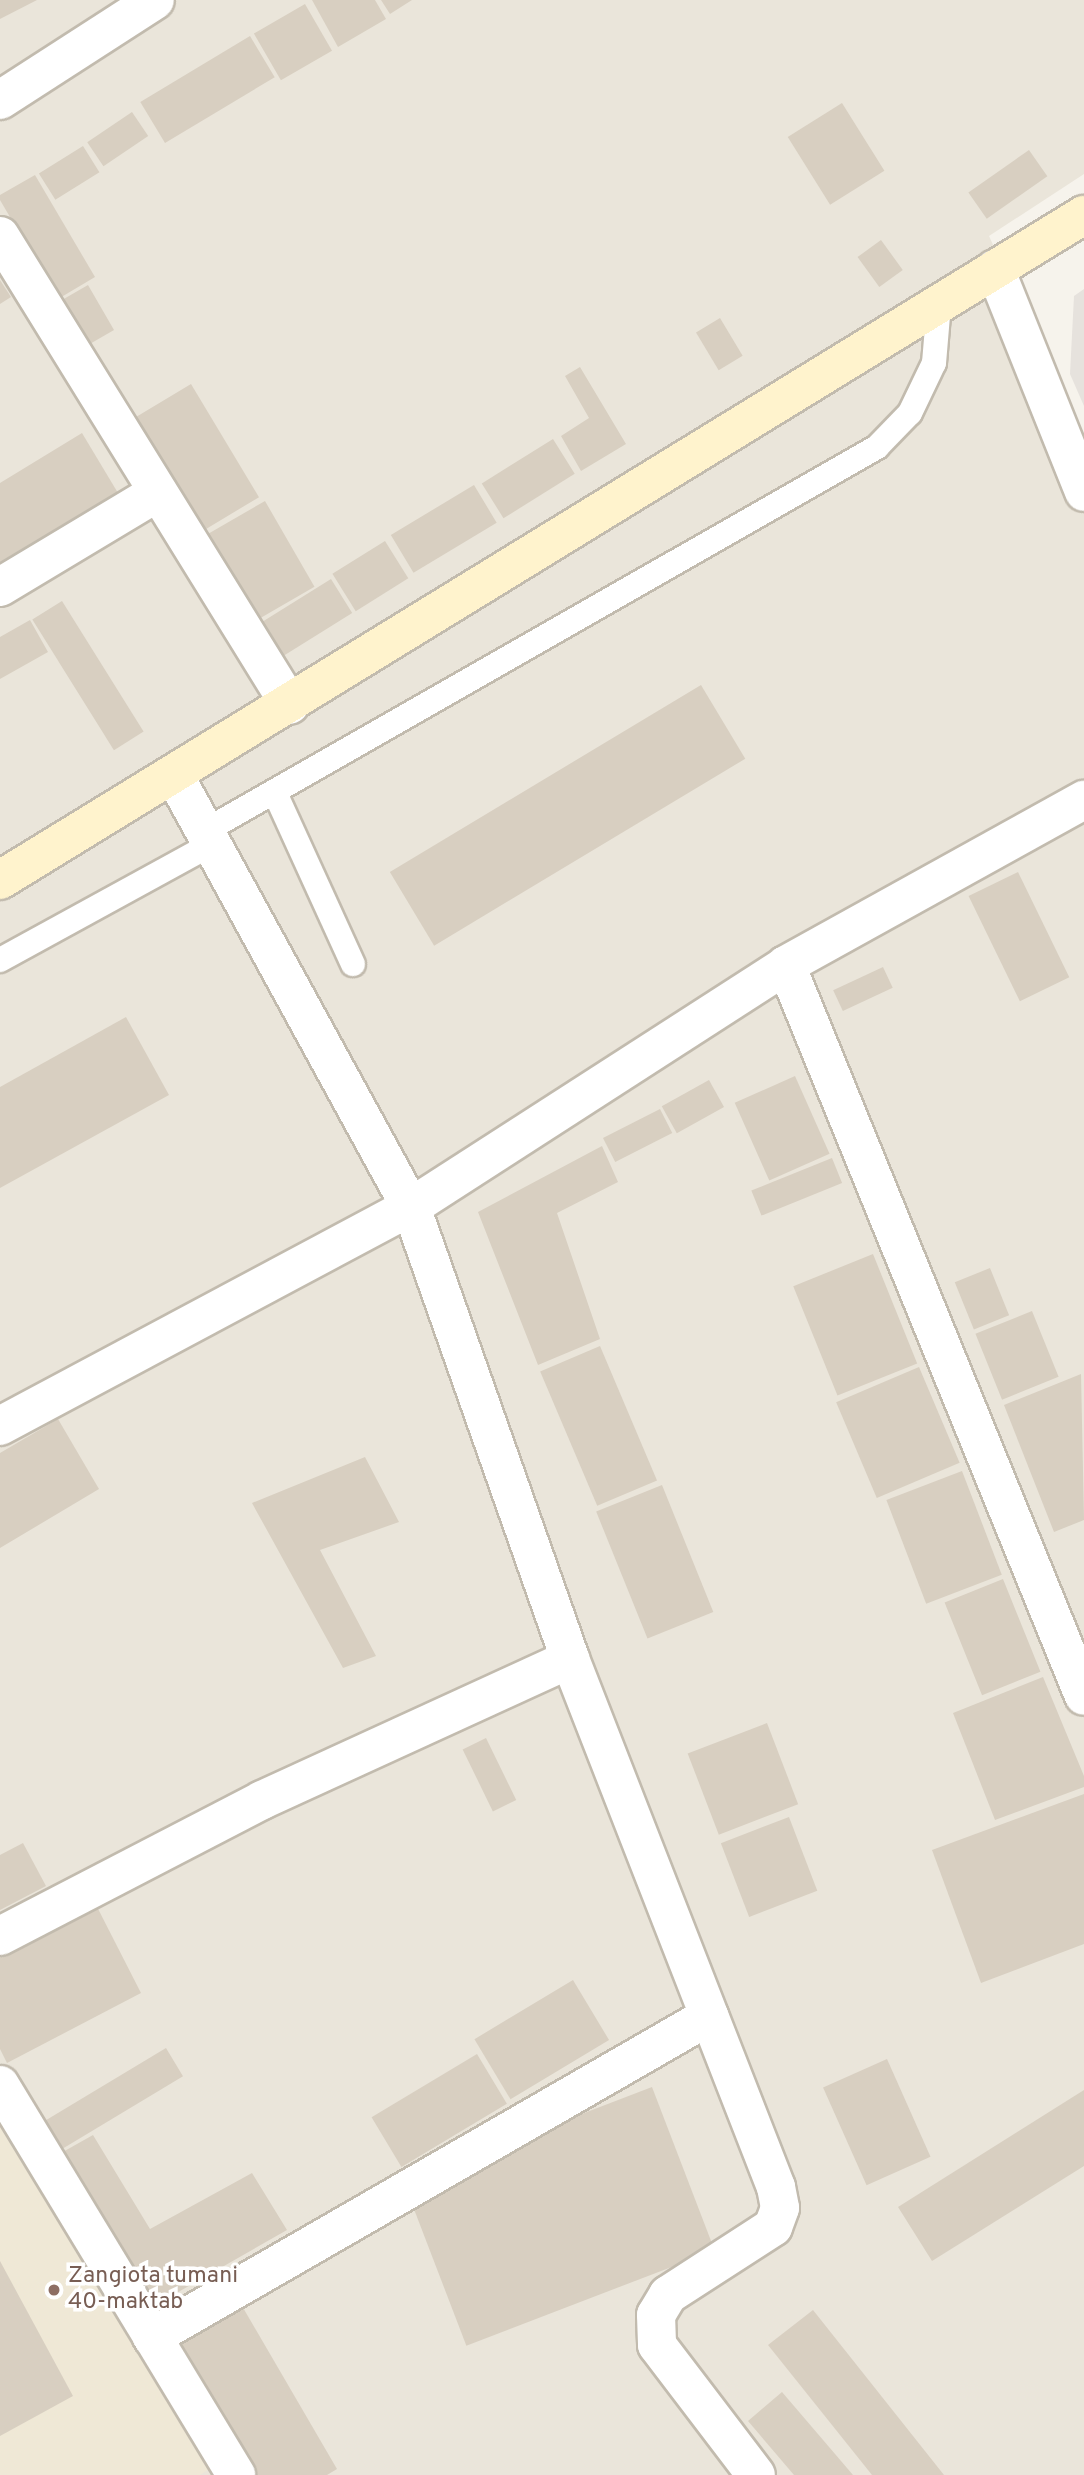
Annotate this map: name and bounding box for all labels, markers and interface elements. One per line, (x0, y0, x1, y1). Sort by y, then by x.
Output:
place label: Zangiota tumani 40-maktab (68, 2263, 238, 2317)
marker: Zangiota tumani 40-maktab (46, 2282, 62, 2298)

